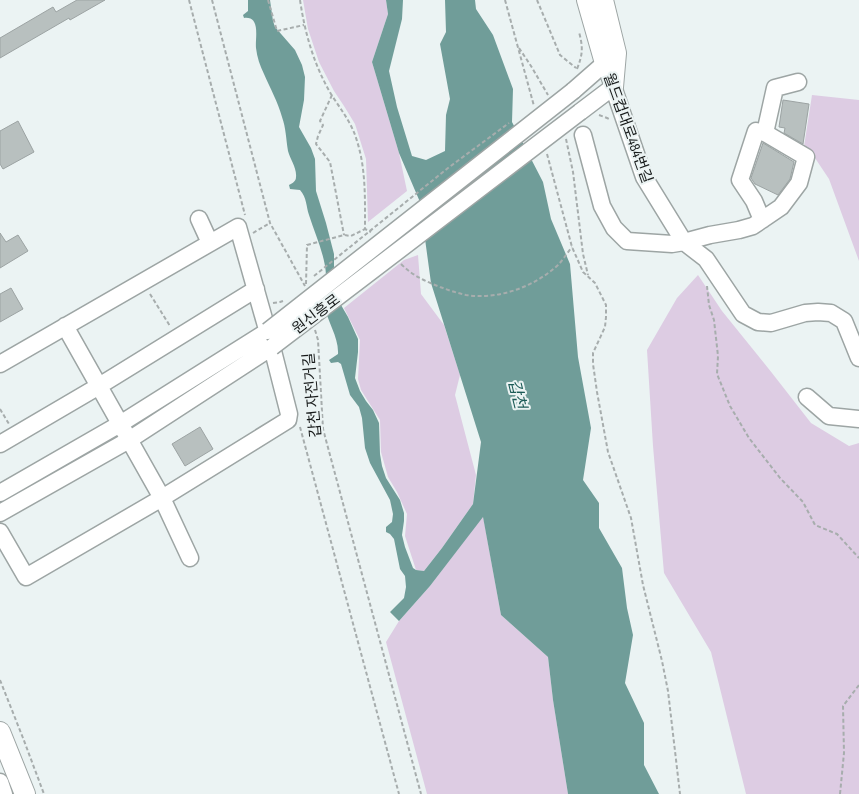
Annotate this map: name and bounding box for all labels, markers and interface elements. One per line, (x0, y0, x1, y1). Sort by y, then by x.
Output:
street label: 월드컵대로484번길 (599, 70, 656, 186)
street label: 원신흥로 (289, 290, 344, 339)
street label: 갑천 자전거길 (299, 352, 326, 438)
water label: 갑천 (504, 378, 530, 413)

